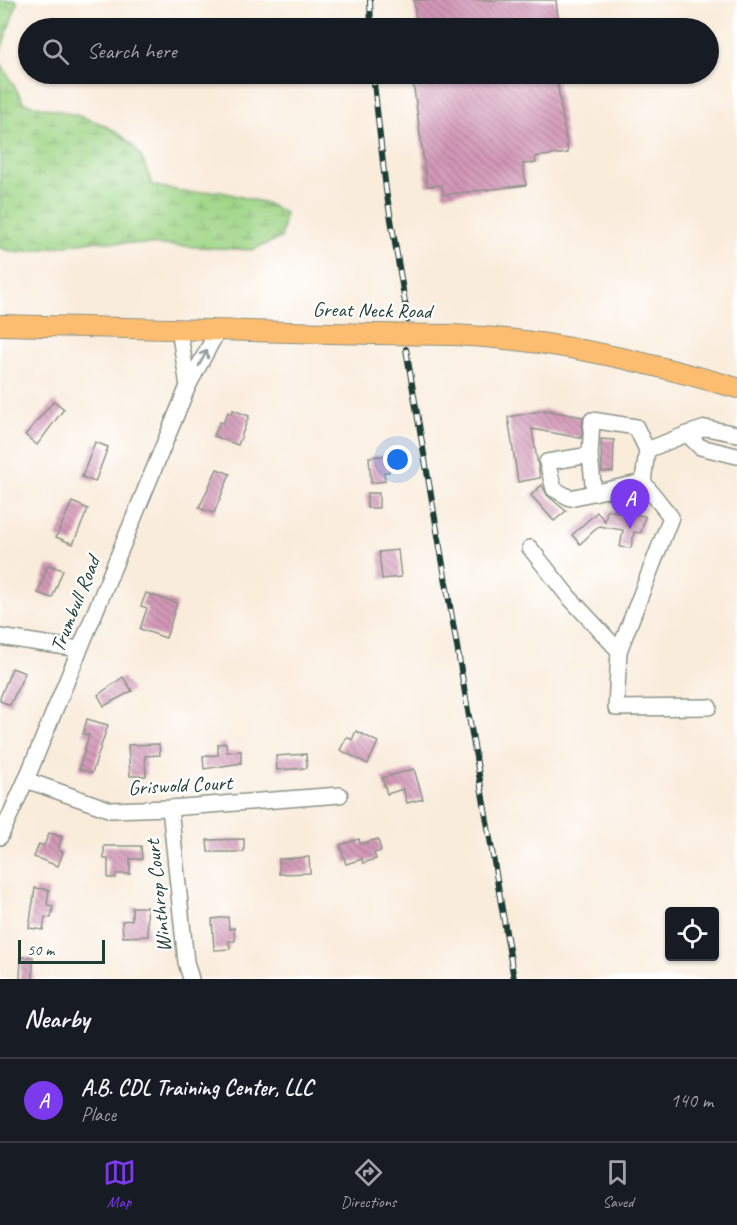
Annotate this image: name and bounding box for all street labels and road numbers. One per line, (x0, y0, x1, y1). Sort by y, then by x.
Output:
street label: Great Neck Road (312, 296, 435, 324)
street label: Trumbull Road (44, 550, 107, 656)
street label: Griswold Court (128, 769, 235, 801)
street label: Winthrop Court (139, 836, 177, 954)

